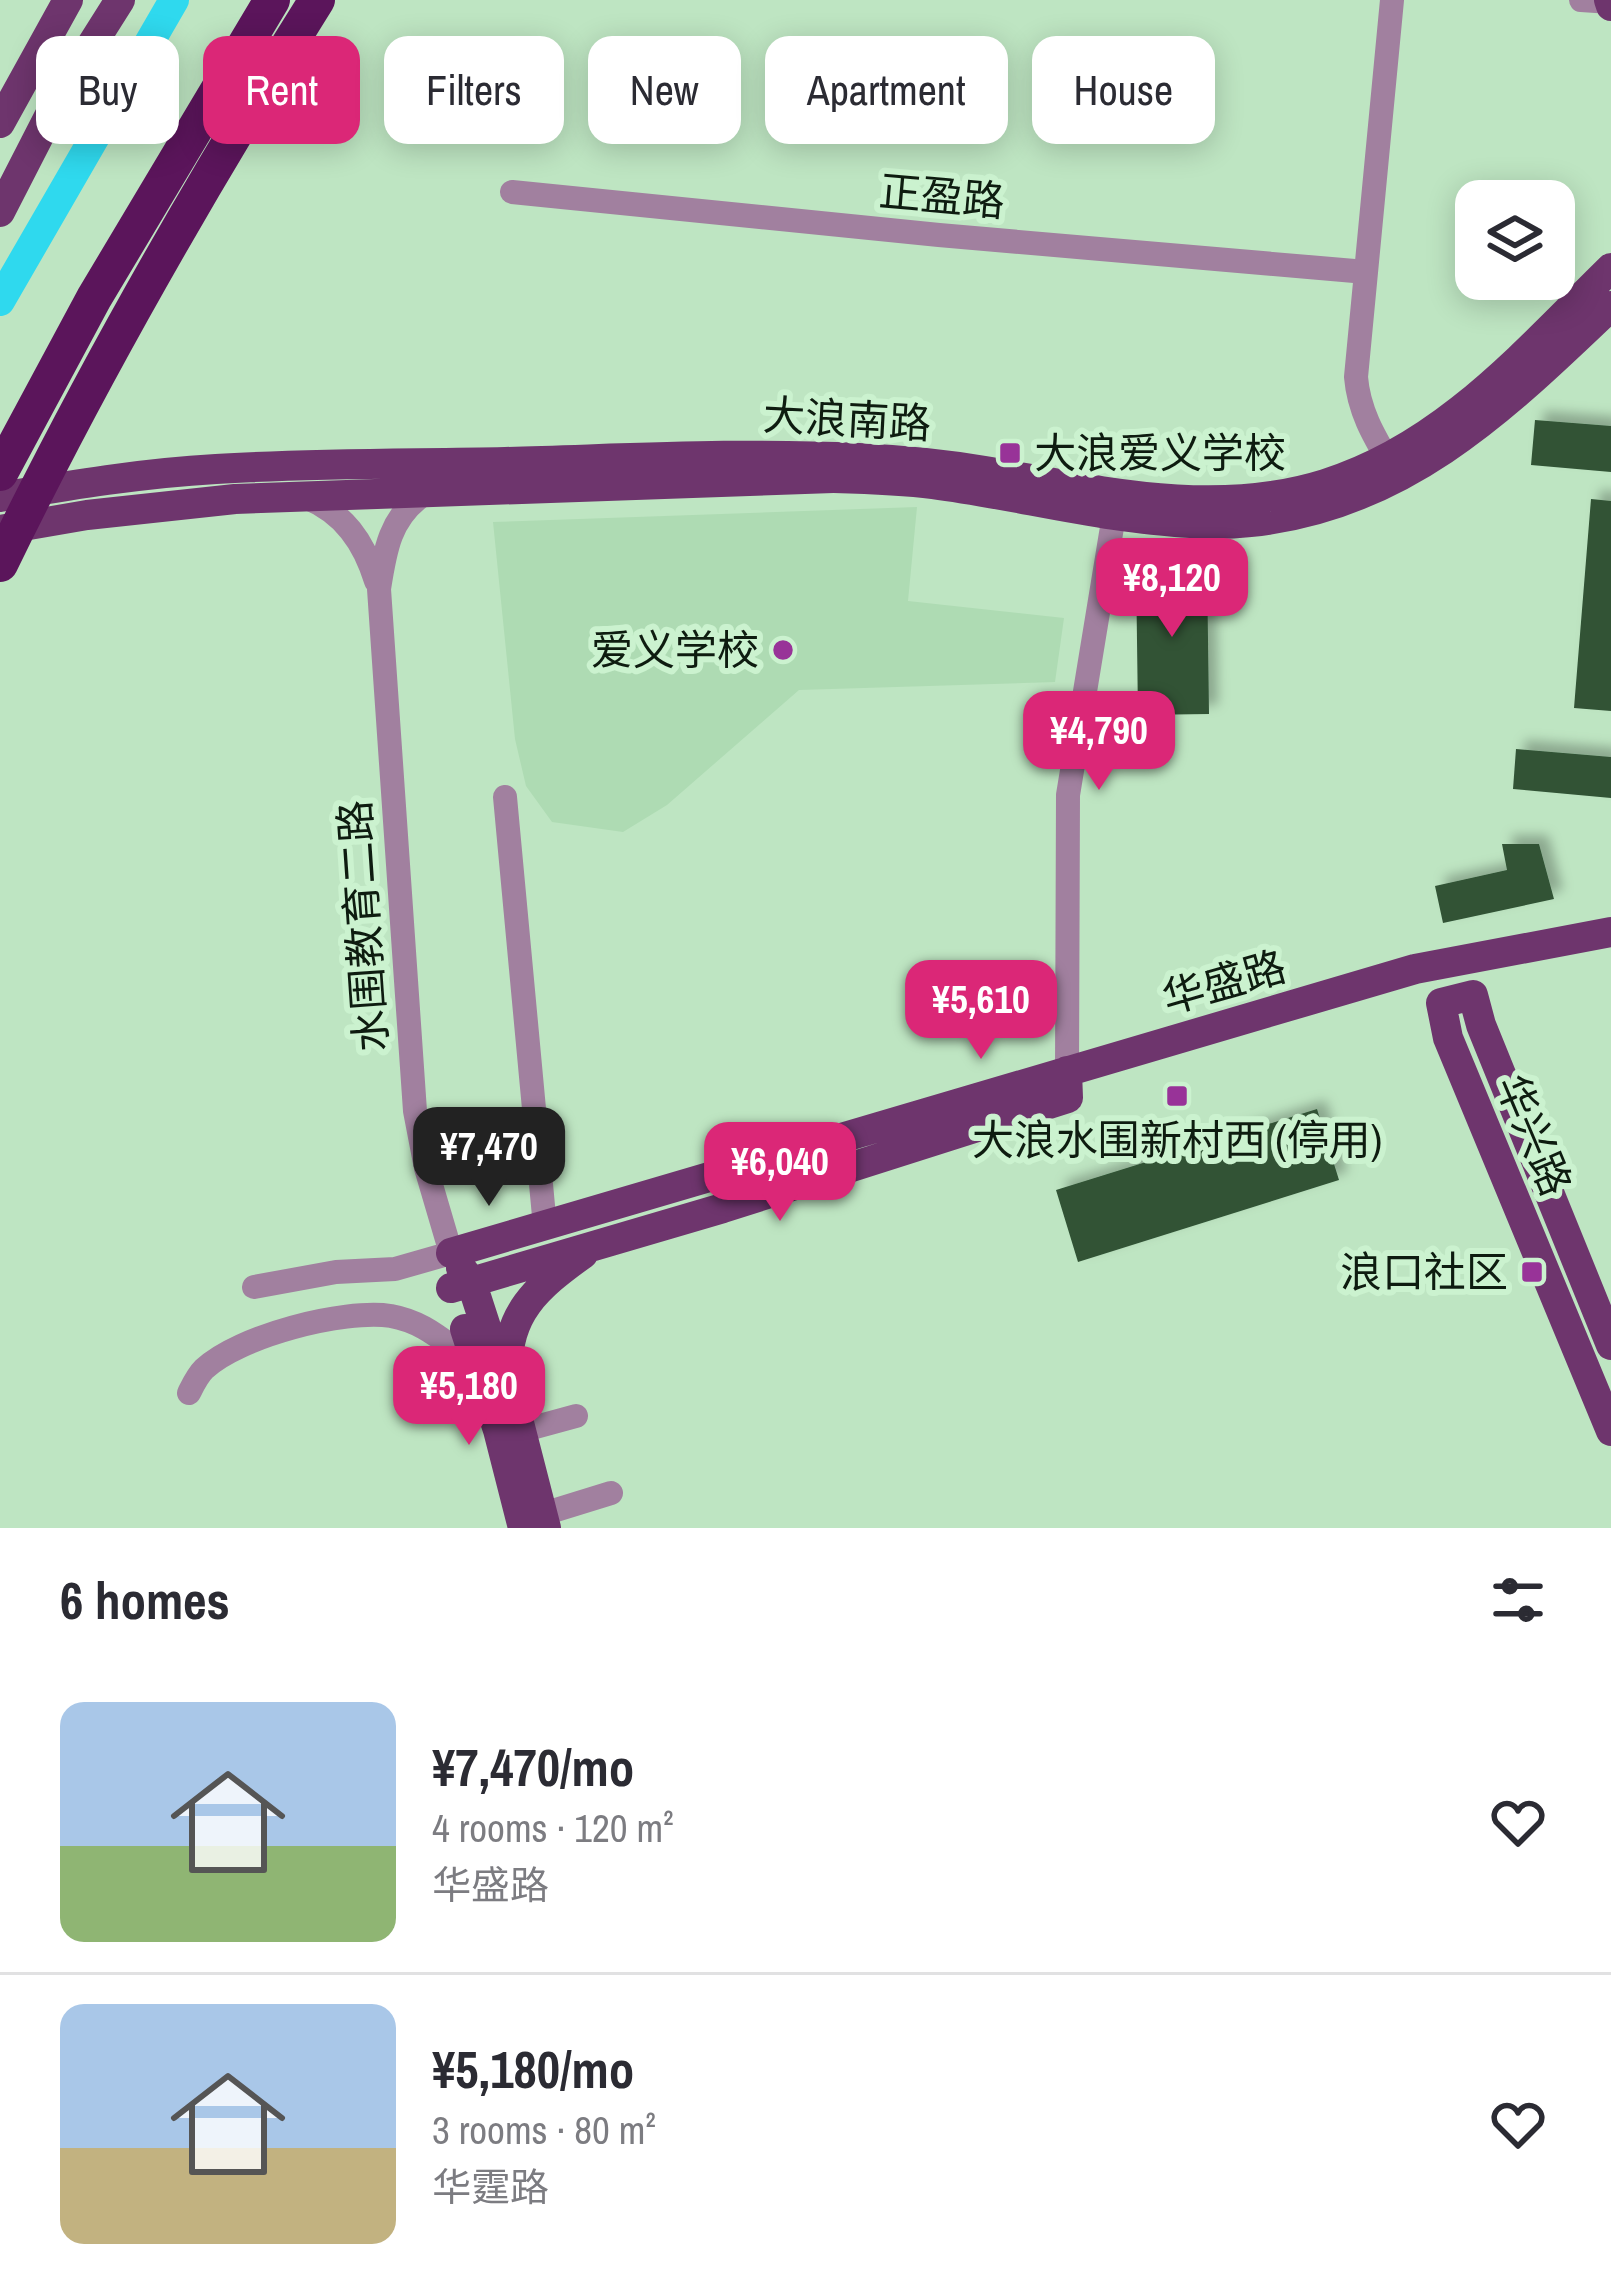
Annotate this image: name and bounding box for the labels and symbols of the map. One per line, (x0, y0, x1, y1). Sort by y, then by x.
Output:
street label: 正盈路 (877, 163, 1007, 229)
street label: 大浪南路 (762, 387, 932, 451)
place label: 大浪爱义学校 (1034, 425, 1286, 481)
marker: 大浪爱义学校 (997, 440, 1023, 466)
pin: ¥8,120 (1074, 538, 1270, 640)
place label: 爱义学校 (591, 622, 759, 678)
marker: 爱义学校 (770, 637, 796, 663)
pin: ¥4,790 (1001, 691, 1197, 793)
street label: 水围教育二路 (326, 798, 400, 1054)
street label: 华盛路 (1156, 938, 1292, 1026)
pin: ¥5,610 (883, 960, 1079, 1062)
street label: 华兴路 (1484, 1066, 1584, 1204)
marker: 大浪水围新村西 (停用) (1164, 1083, 1190, 1109)
pin: ¥7,470 (391, 1107, 587, 1209)
place label: 大浪水围新村西 (停用) (972, 1112, 1382, 1168)
pin: ¥6,040 (682, 1122, 878, 1224)
place label: 浪口社区 (1340, 1244, 1508, 1300)
marker: 浪口社区 (1519, 1259, 1545, 1285)
pin: ¥5,180 (371, 1346, 567, 1448)

